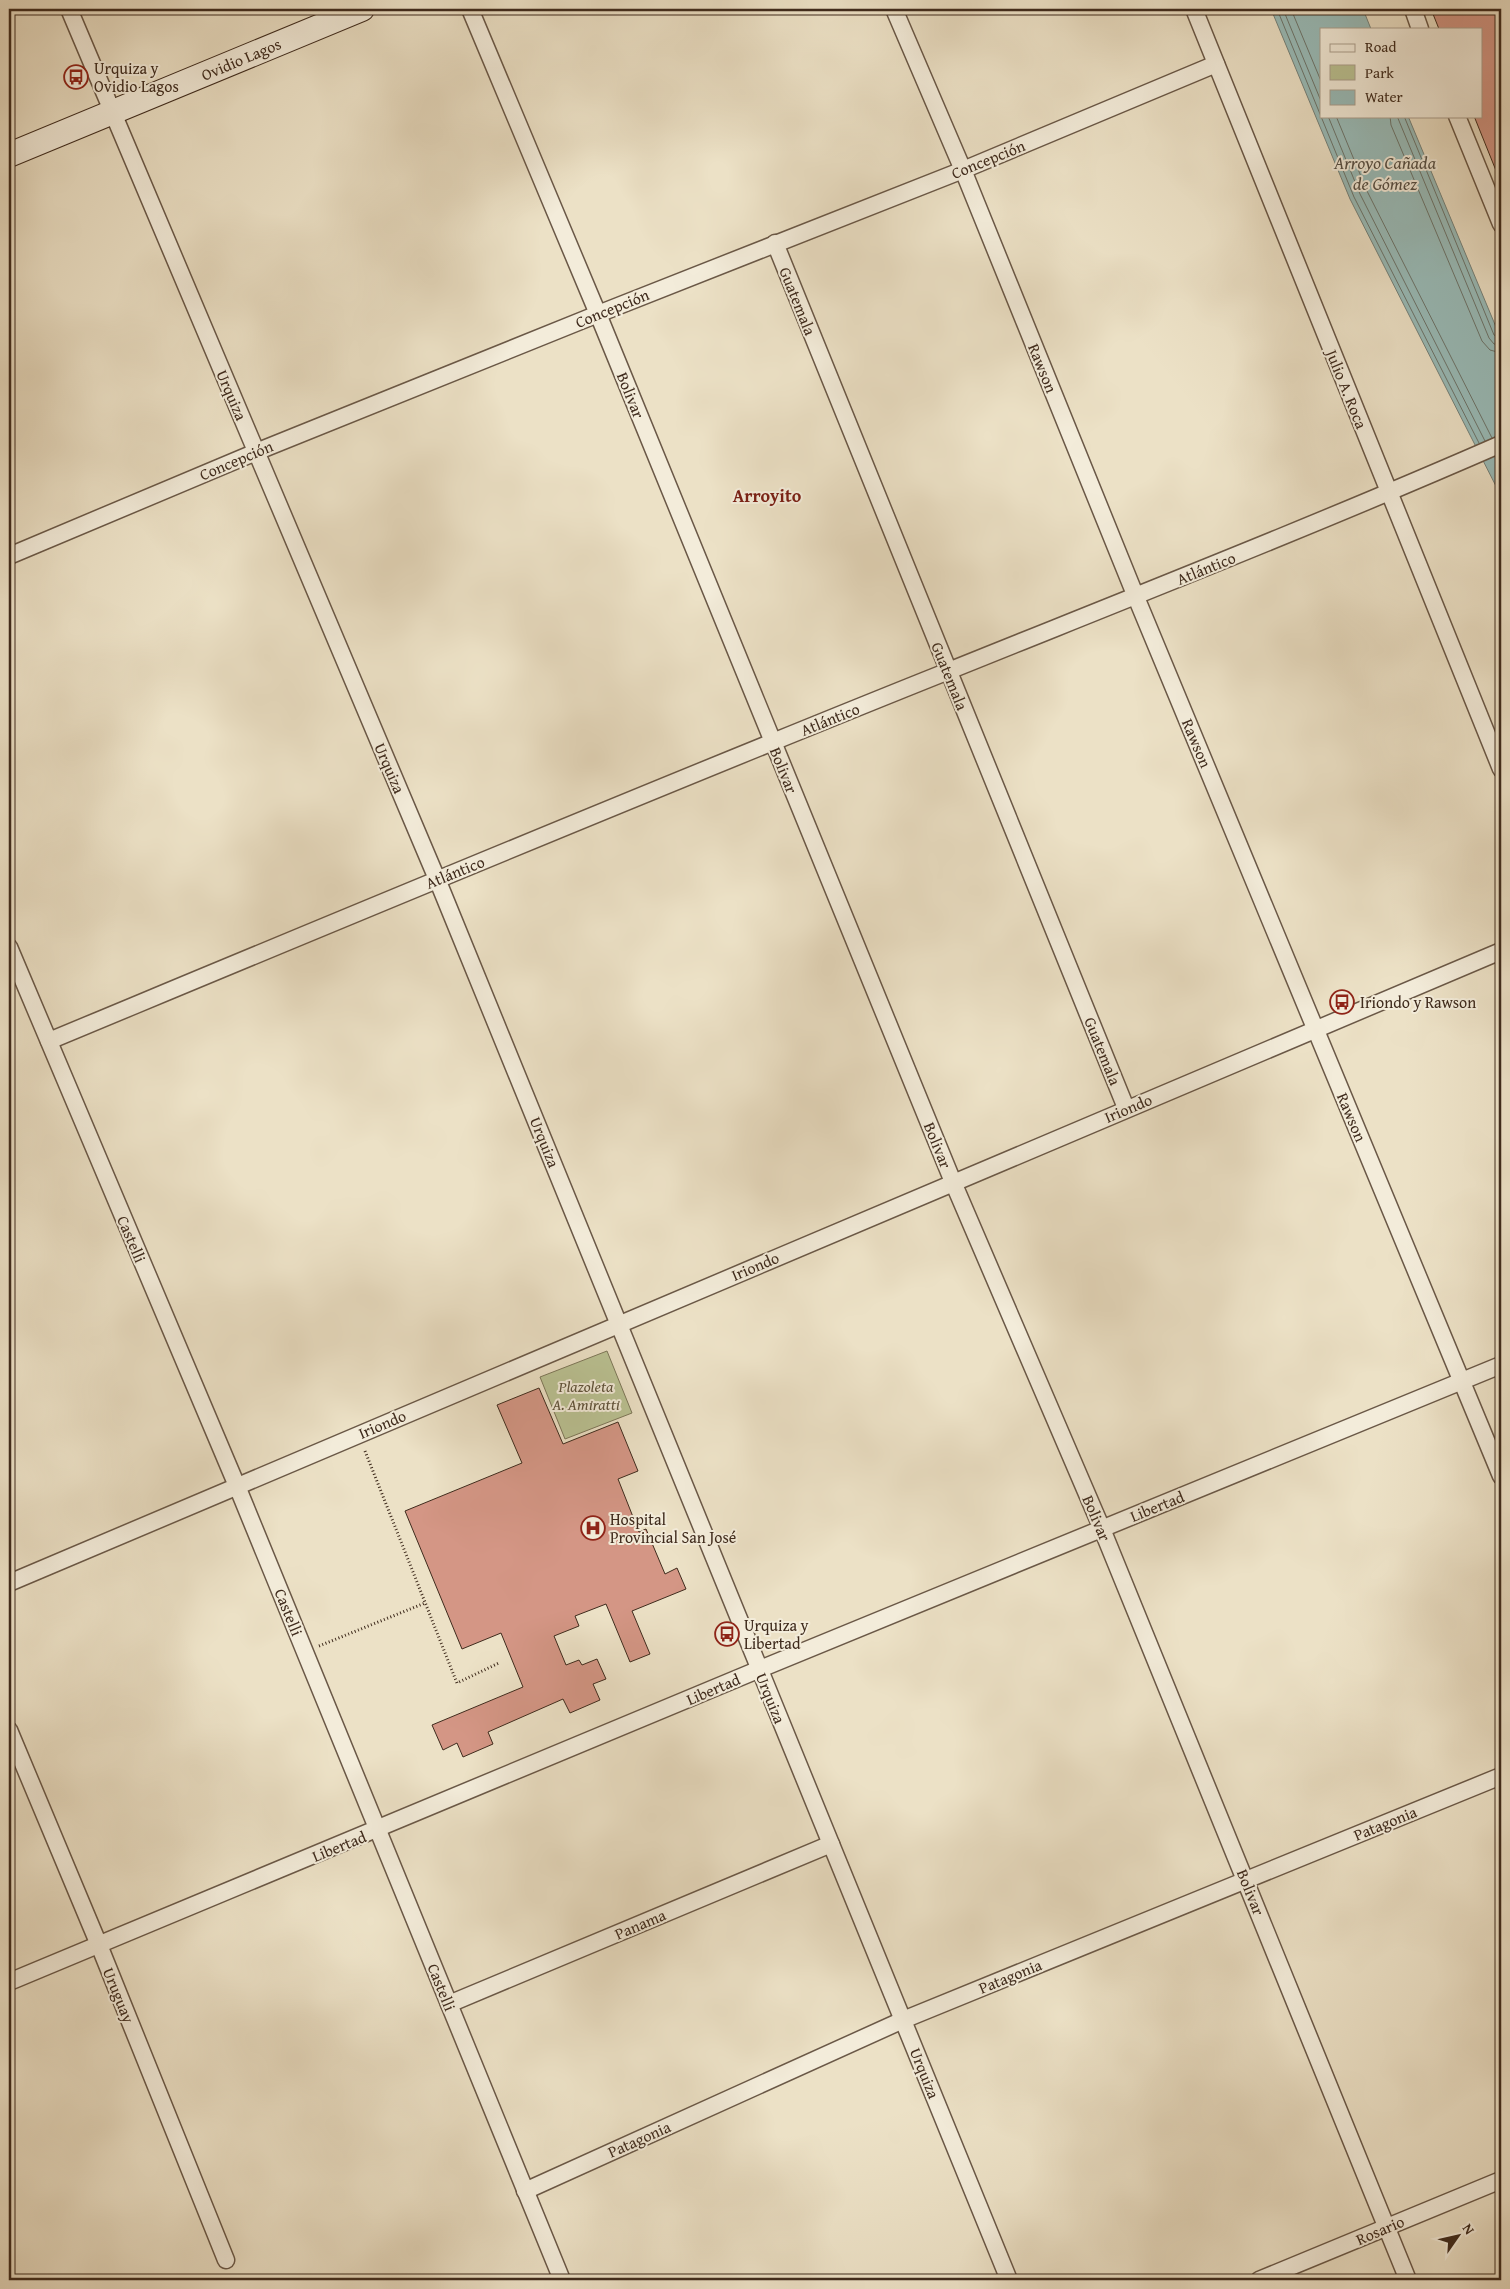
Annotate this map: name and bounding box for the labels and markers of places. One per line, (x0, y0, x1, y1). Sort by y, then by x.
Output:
place label: Urquiza y Ovidio Lagos (94, 56, 179, 98)
bus stop icon: Urquiza y Ovidio Lagos (63, 64, 89, 90)
bus stop icon: Iriondo y Rawson (1329, 989, 1355, 1015)
place label: Iriondo y Rawson (1360, 990, 1476, 1014)
place label: Hospital Provincial San José (610, 1507, 736, 1549)
hospital icon: Hospital Provincial San José (580, 1515, 606, 1541)
place label: Urquiza y Libertad (744, 1613, 809, 1655)
bus stop icon: Urquiza y Libertad (714, 1621, 740, 1647)

